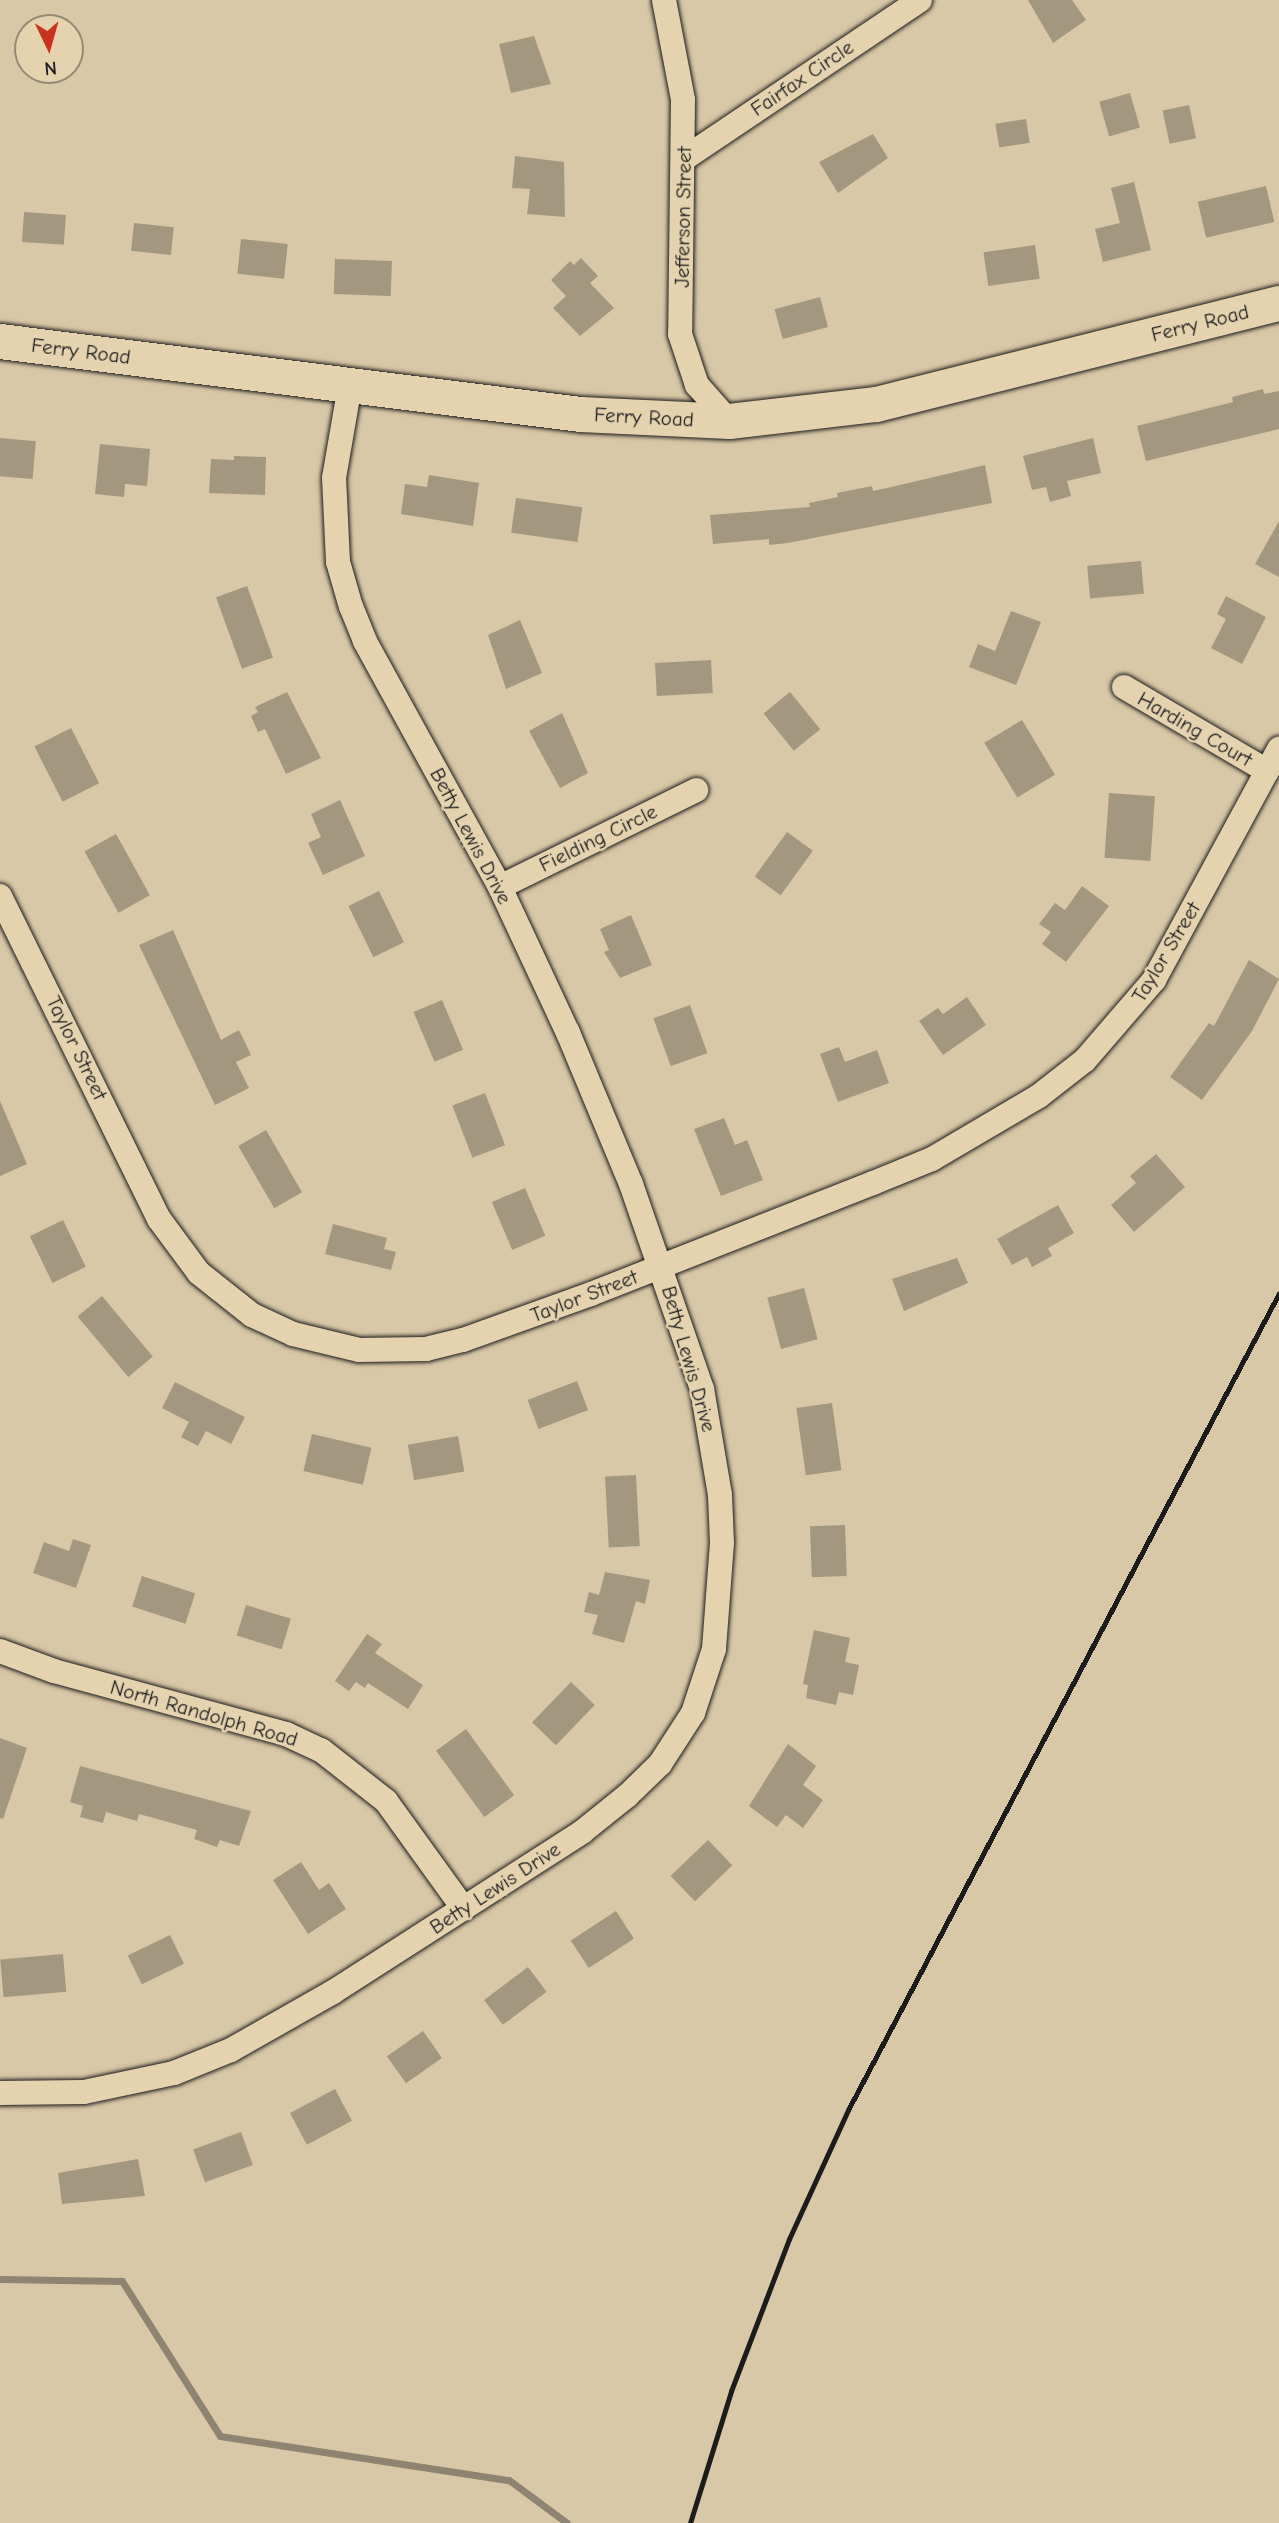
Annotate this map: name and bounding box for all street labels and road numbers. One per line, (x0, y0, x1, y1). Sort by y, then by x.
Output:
street label: Fairfax Circle (746, 34, 858, 122)
street label: Jefferson Street (669, 146, 697, 288)
street label: Ferry Road (1149, 299, 1251, 347)
street label: Ferry Road (30, 332, 132, 370)
street label: Ferry Road (593, 402, 695, 432)
street label: Harding Court (1133, 686, 1257, 772)
street label: Betty Lewis Drive (424, 763, 518, 909)
street label: Fielding Circle (535, 799, 661, 877)
street label: Taylor Street (1126, 897, 1206, 1007)
street label: Taylor Street (41, 992, 113, 1104)
street label: Taylor Street (527, 1264, 641, 1328)
street label: Betty Lewis Drive (656, 1283, 722, 1435)
street label: North Randolph Road (107, 1674, 301, 1752)
street label: Betty Lewis Drive (425, 1836, 565, 1940)

